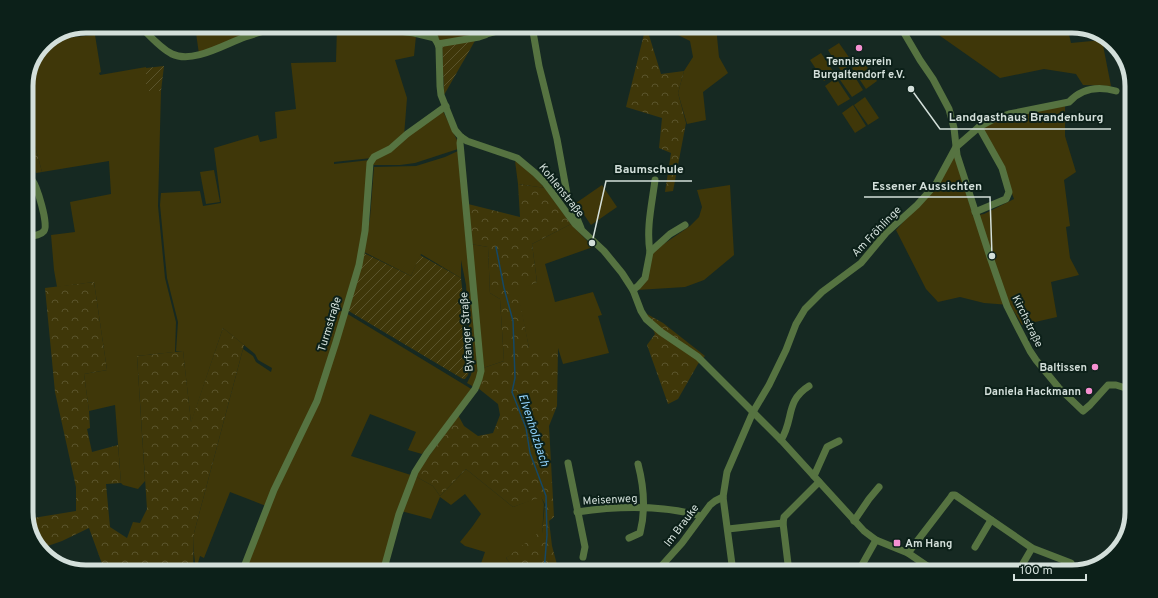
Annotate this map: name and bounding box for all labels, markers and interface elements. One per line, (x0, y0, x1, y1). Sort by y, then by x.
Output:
marker: Tennisverein Burgaltendorf e.V. (854, 43, 864, 53)
place label: Tennisverein Burgaltendorf e.V. (813, 55, 905, 82)
callout: Landgasthaus Brandenburg (940, 105, 1111, 129)
text: Landgasthaus Brandenburg (949, 110, 1103, 126)
callout: Baumschule (606, 157, 692, 181)
street label: Kohlenstraße (535, 161, 587, 220)
text: Baumschule (614, 162, 684, 178)
callout: Essener Aussichten (864, 173, 990, 197)
text: Essener Aussichten (872, 179, 982, 195)
street label: Am Fröhlinge (849, 203, 905, 260)
street label: Byfanger Straße (457, 292, 477, 372)
street label: Kirchstraße (1008, 293, 1046, 350)
street label: Turmstraße (315, 295, 345, 353)
place label: Baltissen (1039, 361, 1087, 375)
marker: Baltissen (1090, 362, 1100, 372)
place label: Daniela Hackmann (984, 385, 1081, 399)
marker: Daniela Hackmann (1084, 386, 1094, 396)
water label: Elvenholzbach (514, 392, 552, 469)
street label: Meisenweg (582, 492, 638, 508)
street label: Im Brauke (661, 501, 702, 550)
place label: Am Hang (905, 537, 952, 551)
marker: Am Hang (892, 538, 902, 548)
scale bar (1014, 556, 1086, 582)
text: 100 m (1020, 563, 1053, 579)

